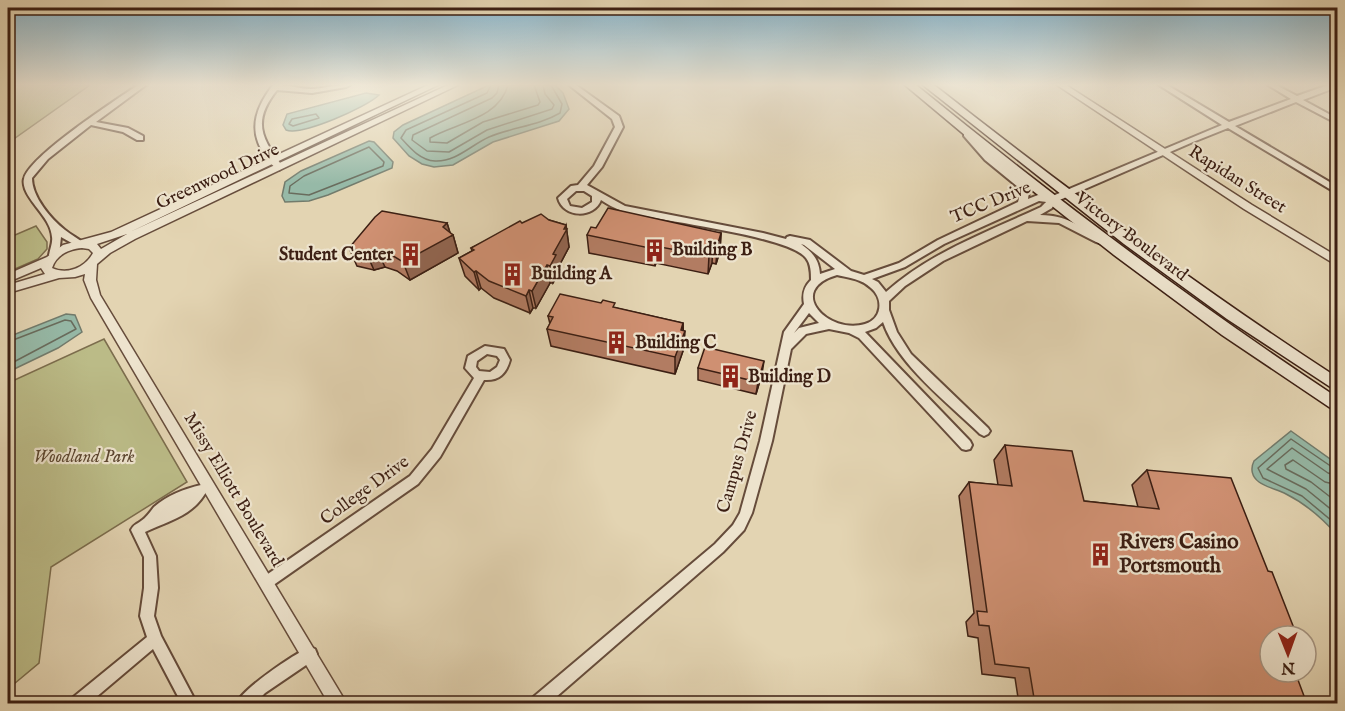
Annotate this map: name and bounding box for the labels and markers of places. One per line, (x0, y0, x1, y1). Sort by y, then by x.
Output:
building icon: Building B (641, 237, 667, 263)
place label: Building B (672, 239, 753, 262)
building icon: Student Center (398, 242, 424, 268)
place label: Student Center (279, 244, 393, 267)
building icon: Building A (500, 261, 526, 287)
place label: Building A (531, 263, 613, 286)
building icon: Building C (604, 330, 630, 356)
place label: Building C (635, 332, 717, 355)
building icon: Building D (717, 364, 743, 390)
place label: Building D (748, 366, 832, 389)
place label: Rivers Casino Portsmouth (1119, 529, 1239, 580)
building icon: Rivers Casino Portsmouth (1088, 541, 1114, 567)

